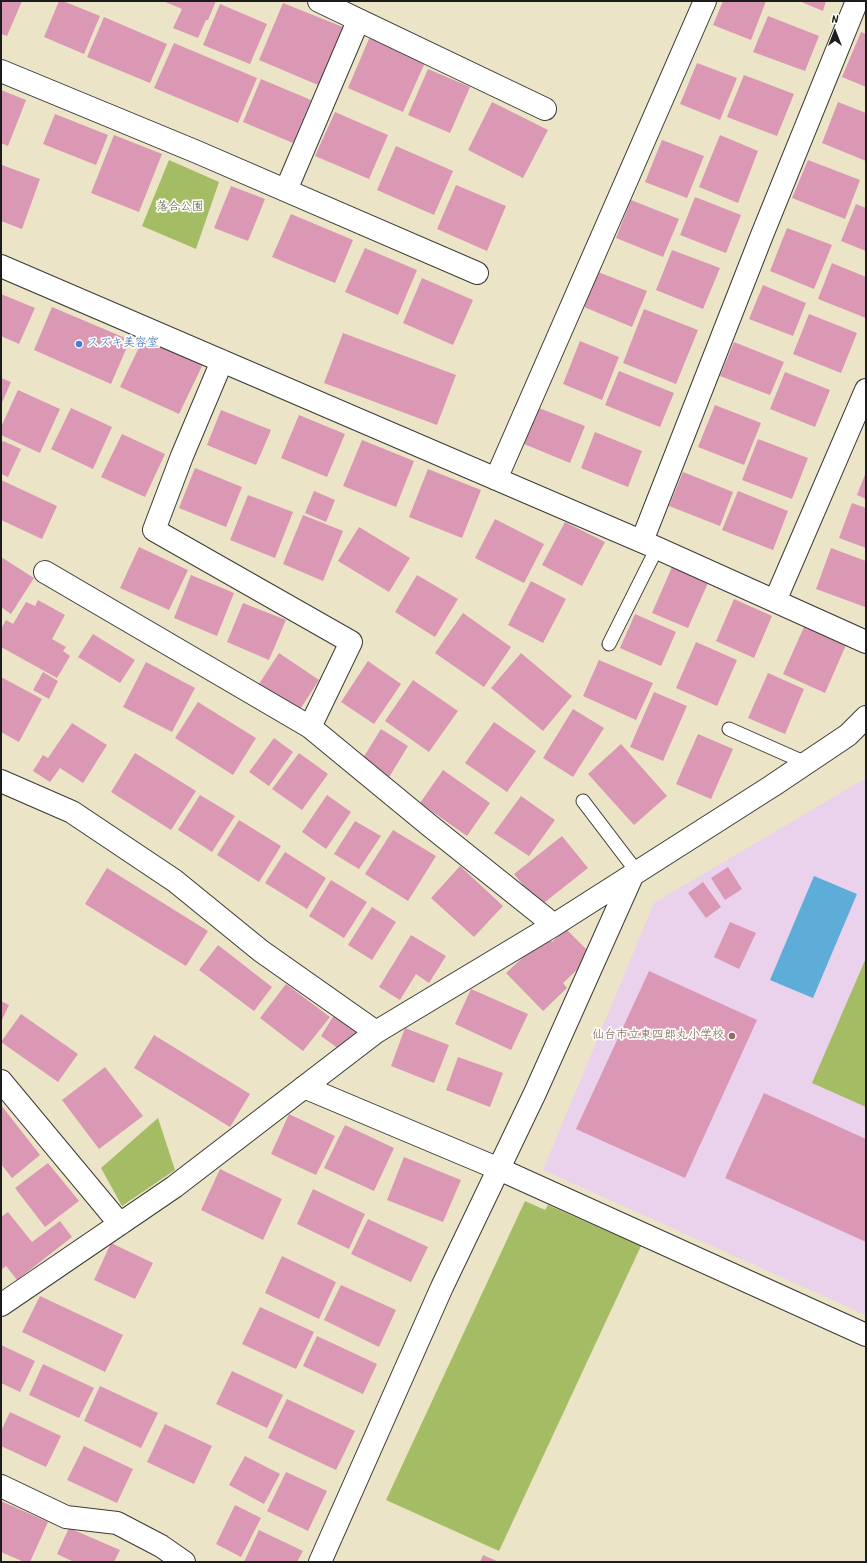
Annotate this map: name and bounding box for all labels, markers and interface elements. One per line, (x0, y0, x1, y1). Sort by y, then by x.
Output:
text: N (832, 11, 838, 29)
north arrow (815, 12, 855, 52)
park label: 落合公園 (156, 201, 204, 215)
place label: スズキ美容室 (87, 337, 159, 351)
marker: スズキ美容室 (74, 339, 84, 349)
place label: 仙台市立東四郎丸小学校 (592, 1029, 724, 1043)
marker: 仙台市立東四郎丸小学校 (727, 1031, 737, 1041)

